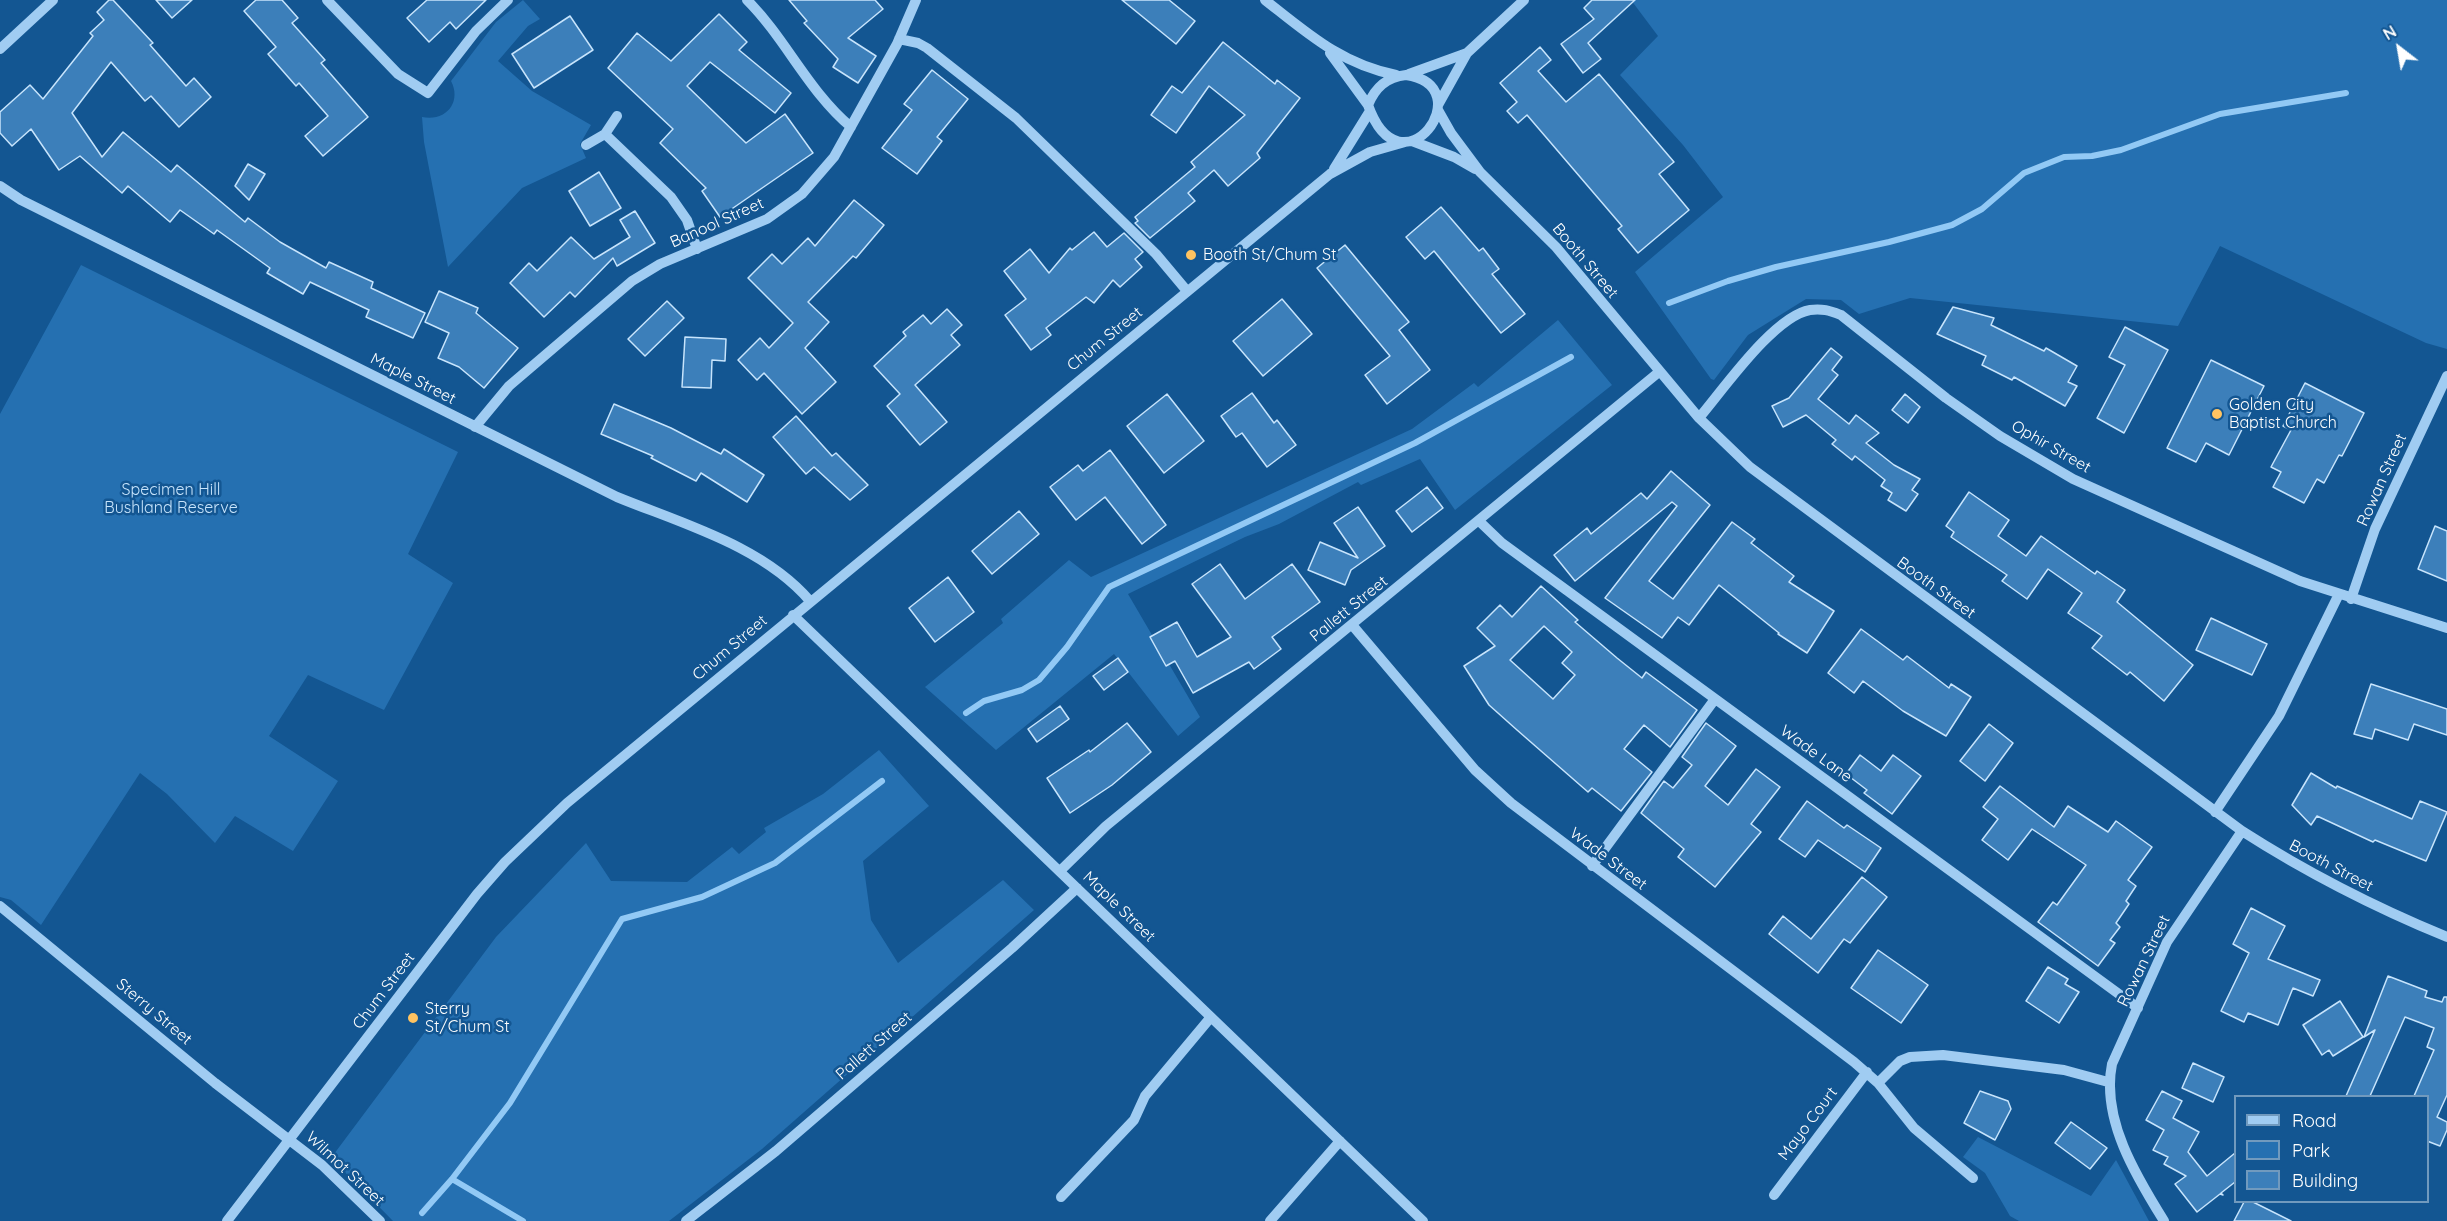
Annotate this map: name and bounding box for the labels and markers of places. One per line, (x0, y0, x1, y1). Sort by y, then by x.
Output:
place label: Booth St/Chum St (1203, 245, 1336, 265)
marker: Booth St/Chum St (1184, 248, 1198, 262)
place label: Golden City Baptist Church (2229, 395, 2337, 433)
marker: Golden City Baptist Church (2210, 407, 2224, 421)
place label: Sterry St/Chum St (425, 999, 510, 1037)
marker: Sterry St/Chum St (406, 1011, 420, 1025)

